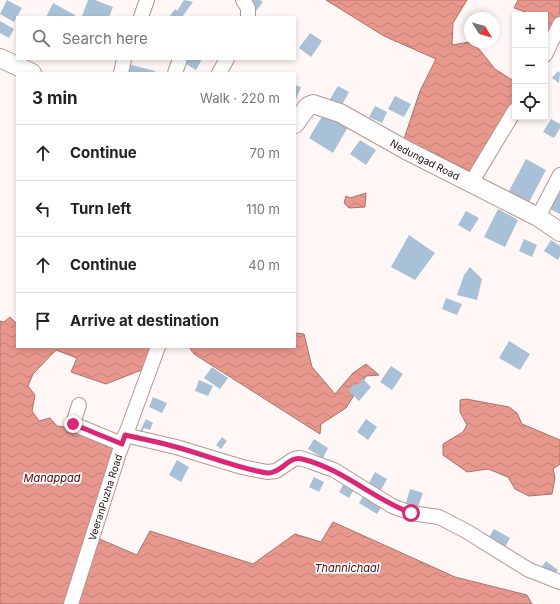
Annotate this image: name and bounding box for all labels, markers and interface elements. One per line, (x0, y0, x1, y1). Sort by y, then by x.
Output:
north arrow (464, 12, 500, 48)
map controls (512, 12, 548, 120)
button: + (512, 12, 548, 48)
search box (16, 16, 296, 60)
icon: search (30, 27, 52, 49)
text: Search here (62, 29, 148, 48)
button: − (512, 48, 548, 84)
button: locate (512, 84, 548, 120)
text: 3 min (32, 88, 78, 108)
text: Walk · 220 m (200, 90, 280, 106)
street label: Nedungad Road (388, 137, 462, 182)
icon: ahead (32, 142, 54, 164)
text: Continue (70, 143, 137, 162)
text: 70 m (250, 145, 280, 161)
icon: left (32, 198, 54, 220)
text: Turn left (70, 199, 131, 218)
text: 110 m (246, 201, 280, 217)
icon: ahead (32, 254, 54, 276)
text: Continue (70, 255, 137, 274)
text: 40 m (248, 257, 280, 273)
icon: arrive (32, 310, 54, 332)
text: Arrive at destination (70, 311, 219, 330)
route end (64, 415, 82, 433)
street label: VeeranPuzha Road (86, 453, 124, 542)
water label: Manappad (24, 471, 81, 485)
route start (402, 504, 420, 522)
water label: Thannichaal (314, 561, 380, 575)

